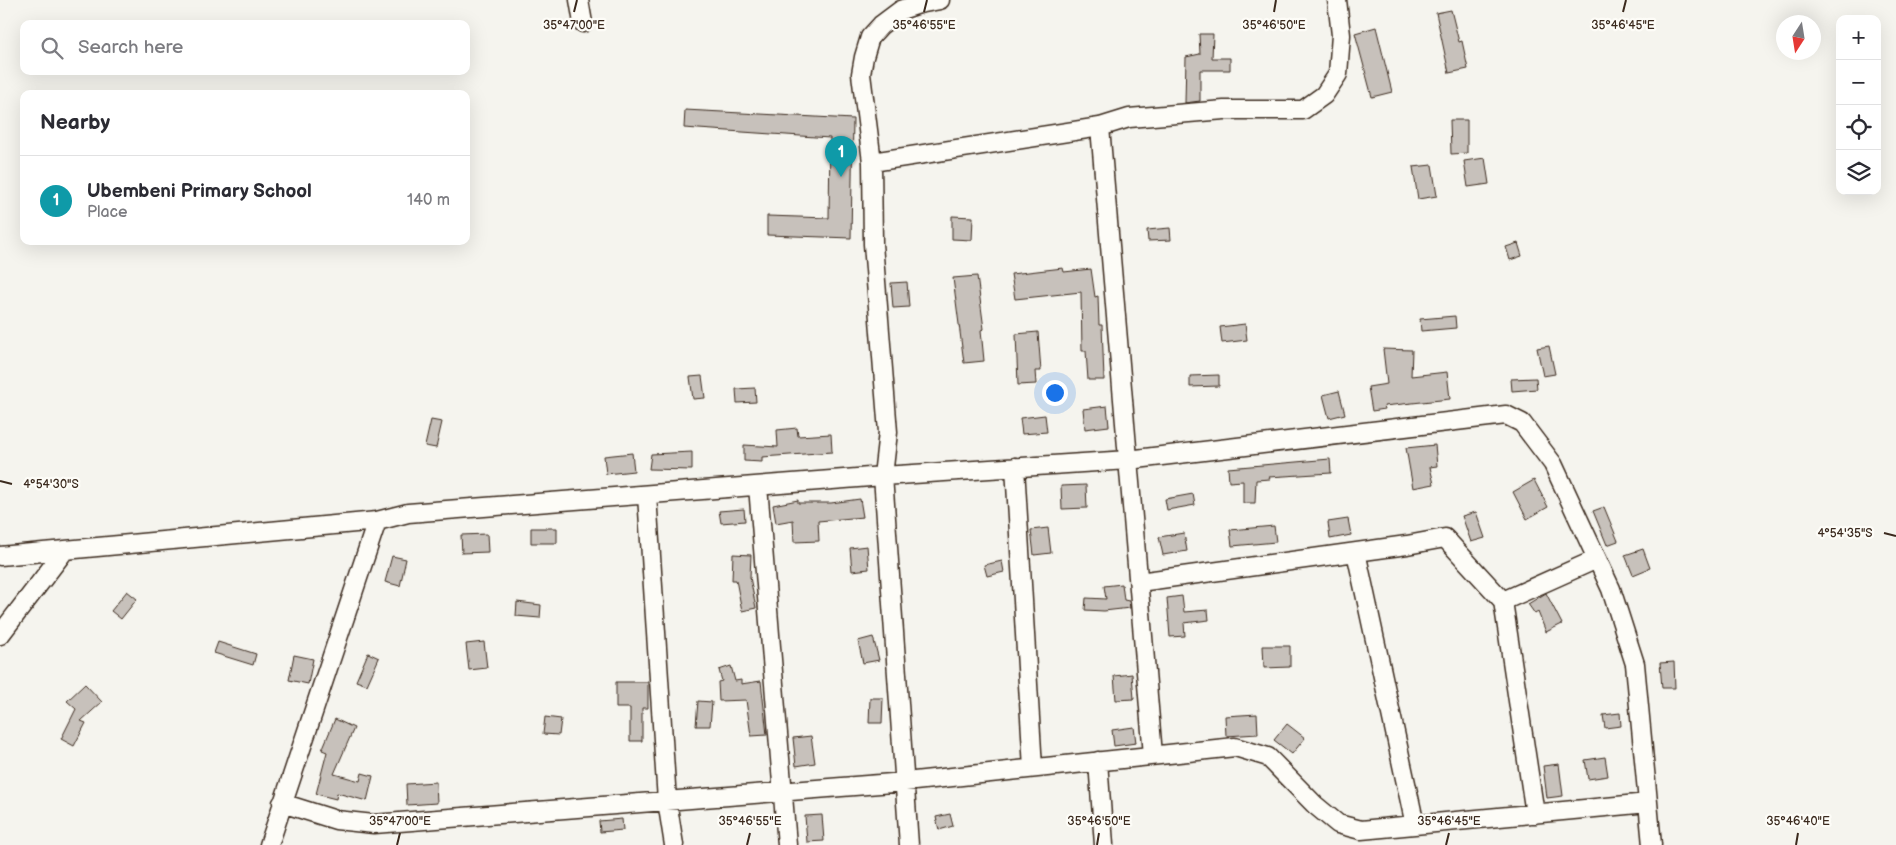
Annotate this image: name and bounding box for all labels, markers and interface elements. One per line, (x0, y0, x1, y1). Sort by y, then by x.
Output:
north arrow (1776, 15, 1821, 60)
map controls (1836, 15, 1881, 195)
button: + (1836, 15, 1881, 60)
text: 35°47'00"E (543, 18, 605, 33)
text: 35°46'55"E (892, 18, 956, 33)
text: 35°46'50"E (1242, 18, 1306, 33)
text: 35°46'45"E (1591, 18, 1655, 33)
search box (20, 20, 470, 75)
icon: search (38, 34, 66, 62)
text: Search here (78, 36, 183, 59)
button: − (1836, 60, 1881, 105)
button: locate (1836, 105, 1881, 150)
text: Nearby (40, 110, 110, 135)
pin: 1 (825, 136, 857, 177)
button: layers (1836, 150, 1881, 195)
text: Ubembeni Primary School (87, 180, 312, 203)
text: 1 (53, 191, 59, 210)
text: 140 m (407, 191, 450, 210)
text: Place (87, 203, 128, 222)
your location (1042, 380, 1068, 406)
text: 4°54'30"S (23, 477, 79, 492)
text: 4°54'35"S (1817, 526, 1873, 541)
text: 35°47'00"E (369, 814, 431, 829)
text: 35°46'55"E (718, 814, 782, 829)
text: 35°46'50"E (1067, 814, 1131, 829)
text: 35°46'45"E (1417, 814, 1481, 829)
text: 35°46'40"E (1766, 814, 1830, 829)

